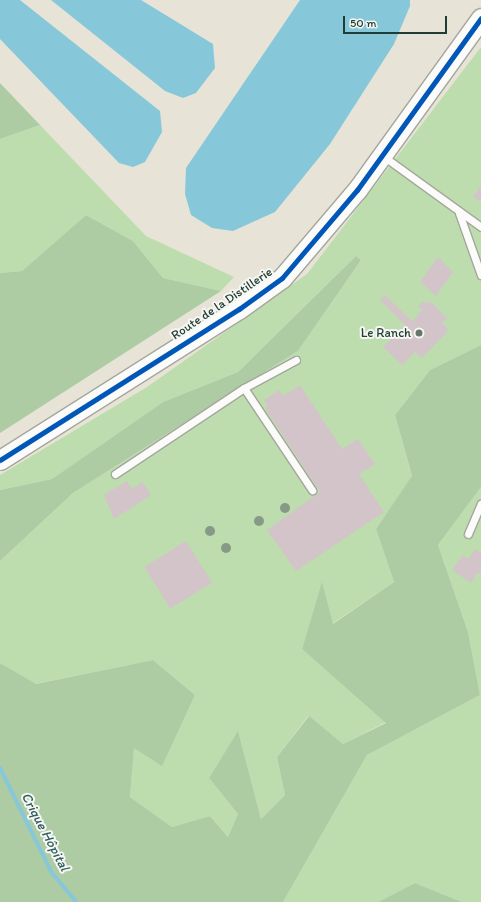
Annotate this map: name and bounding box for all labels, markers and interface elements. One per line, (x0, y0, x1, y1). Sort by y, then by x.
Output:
scale bar (345, 8, 449, 34)
text: 50 m (350, 16, 376, 30)
street label: Route de la Distillerie (168, 264, 276, 344)
place label: Le Ranch (361, 325, 411, 341)
marker: Le Ranch (414, 328, 424, 338)
water label: Crique Hôpital (17, 790, 73, 874)

